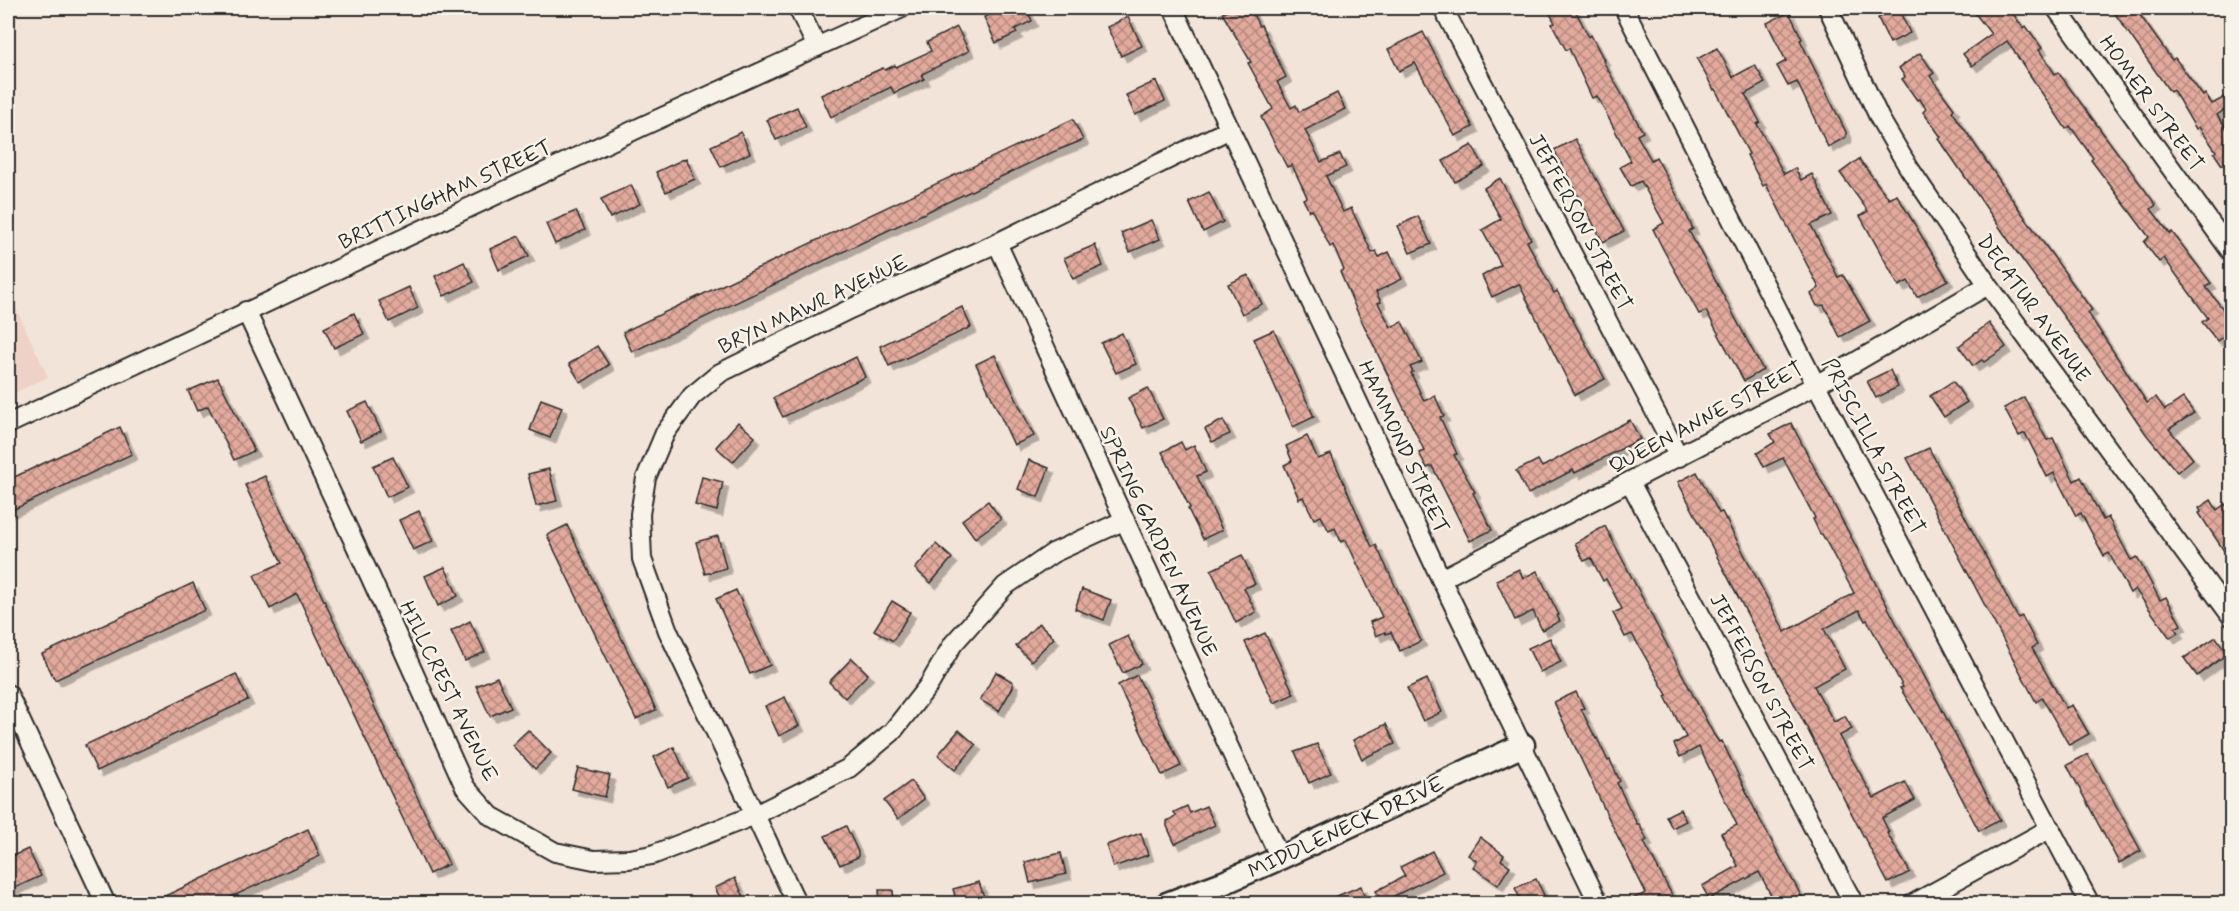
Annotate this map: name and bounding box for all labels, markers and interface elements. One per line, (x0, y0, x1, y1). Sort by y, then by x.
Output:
street label: HOMER STREET (2092, 30, 2210, 177)
street label: JEFFERSON STREET (1522, 129, 1639, 316)
street label: BRITTINGHAM STREET (334, 133, 557, 257)
street label: DECATUR AVENUE (1970, 229, 2096, 388)
street label: BRYN MAWR AVENUE (714, 249, 913, 361)
street label: PRISCILLA STREET (1815, 353, 1932, 540)
street label: QUEEN ANNE STREET (1604, 355, 1809, 481)
street label: HAMMOND STREET (1351, 356, 1456, 539)
street label: SPRING GARDEN AVENUE (1092, 422, 1224, 661)
street label: JEFFERSON STREET (1703, 589, 1820, 776)
street label: HILLCREST AVENUE (392, 596, 504, 786)
street label: MIDDLENECK DRIVE (1244, 770, 1449, 886)

